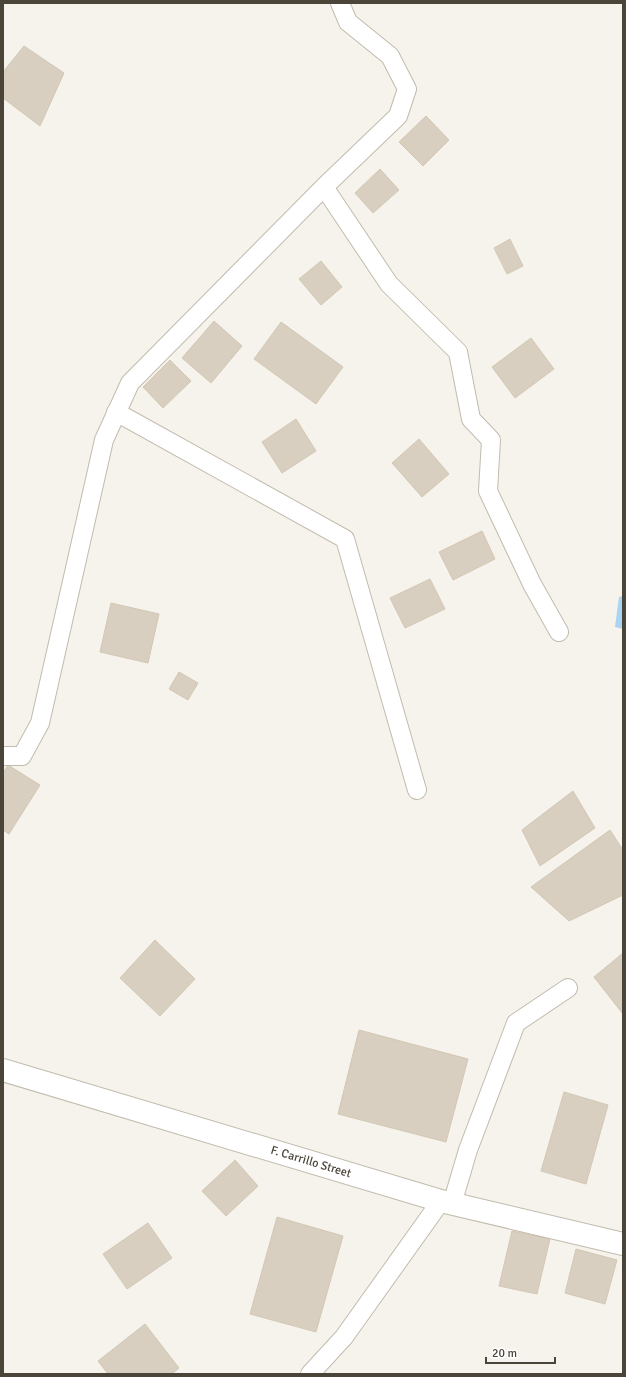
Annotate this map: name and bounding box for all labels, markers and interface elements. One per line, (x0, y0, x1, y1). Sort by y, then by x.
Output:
street label: F. Carrillo Street (269, 1143, 353, 1181)
scale bar (486, 1339, 555, 1365)
text: 20 m (492, 1346, 517, 1361)

